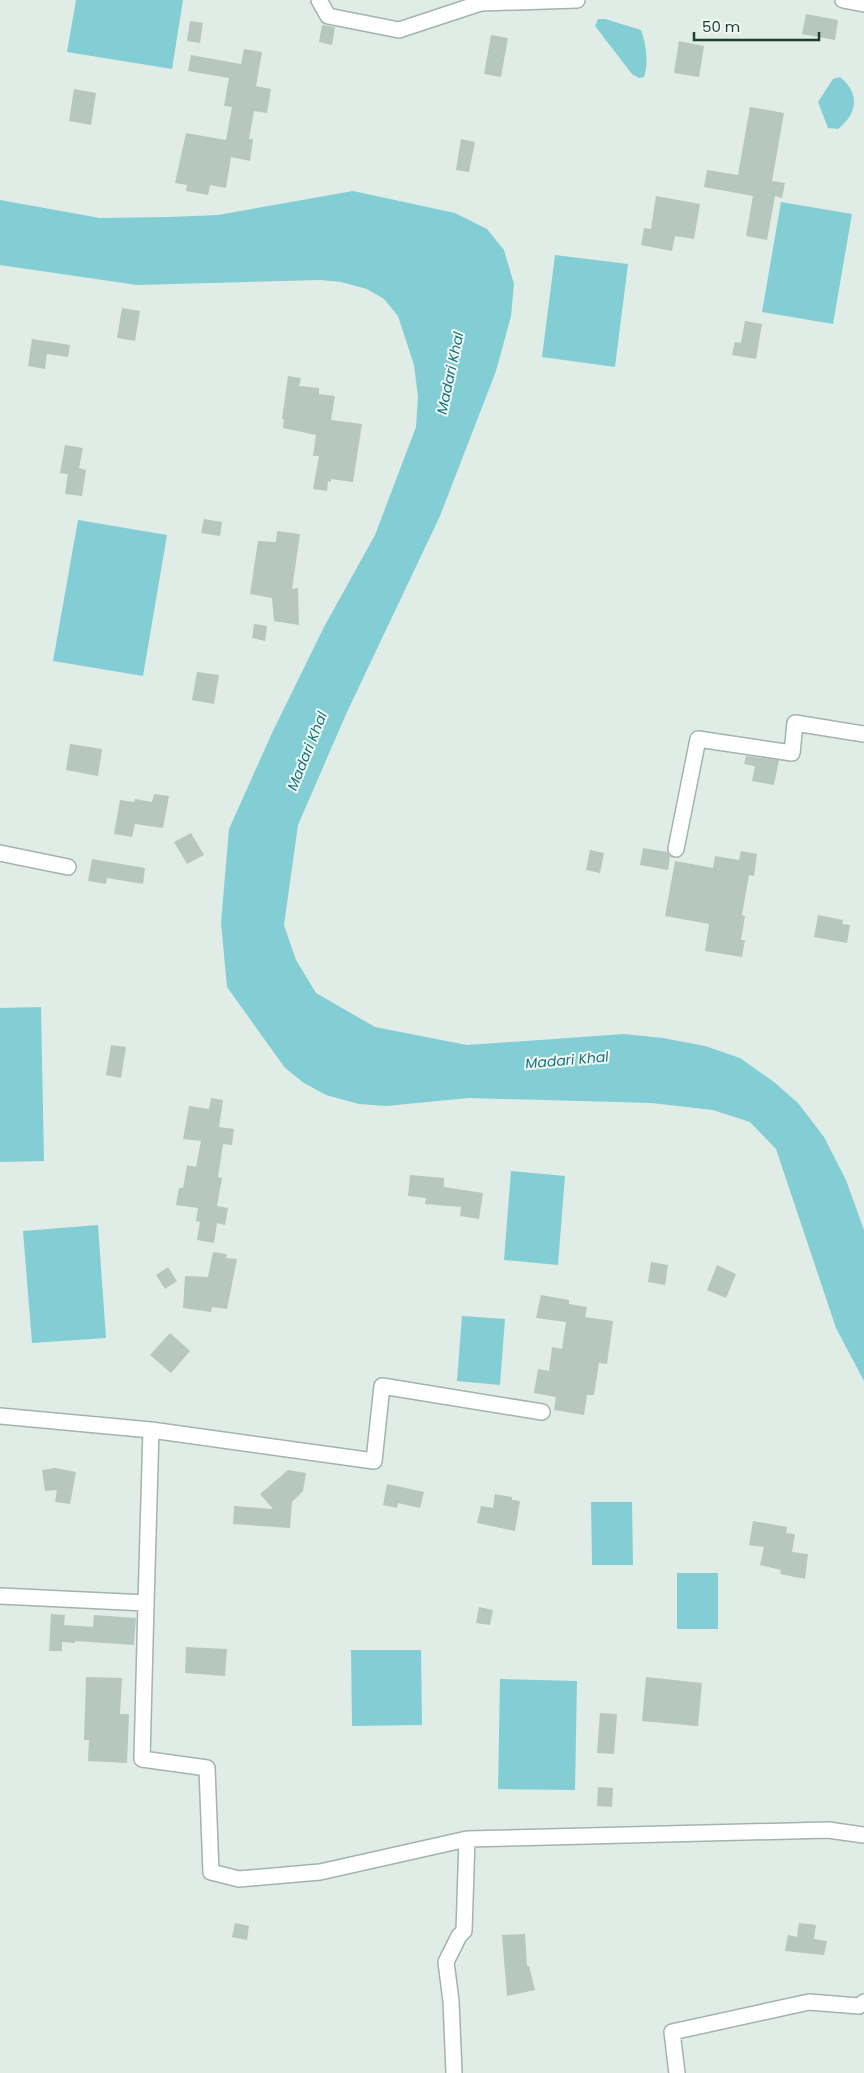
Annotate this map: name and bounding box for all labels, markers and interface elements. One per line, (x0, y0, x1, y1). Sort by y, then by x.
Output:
scale bar (694, 10, 819, 42)
text: 50 m (702, 16, 740, 37)
water label: Madari Khal (432, 330, 469, 416)
water label: Madari Khal (282, 708, 332, 793)
water label: Madari Khal (525, 1046, 610, 1074)

